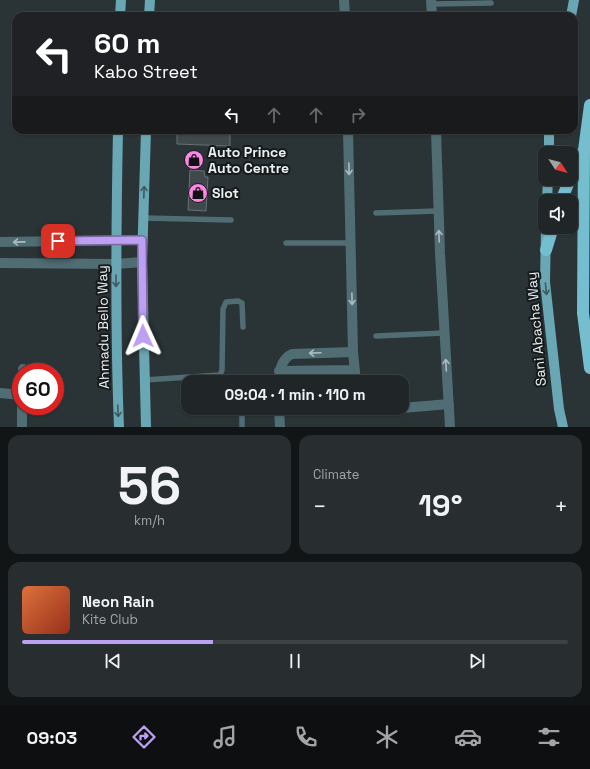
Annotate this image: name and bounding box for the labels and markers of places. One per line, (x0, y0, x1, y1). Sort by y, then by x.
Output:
place label: Auto Prince Auto Centre (208, 143, 289, 177)
shop icon: Auto Prince Auto Centre (183, 149, 205, 171)
shop icon: Slot (187, 182, 209, 204)
place label: Slot (212, 184, 239, 202)
pin (41, 224, 75, 258)

